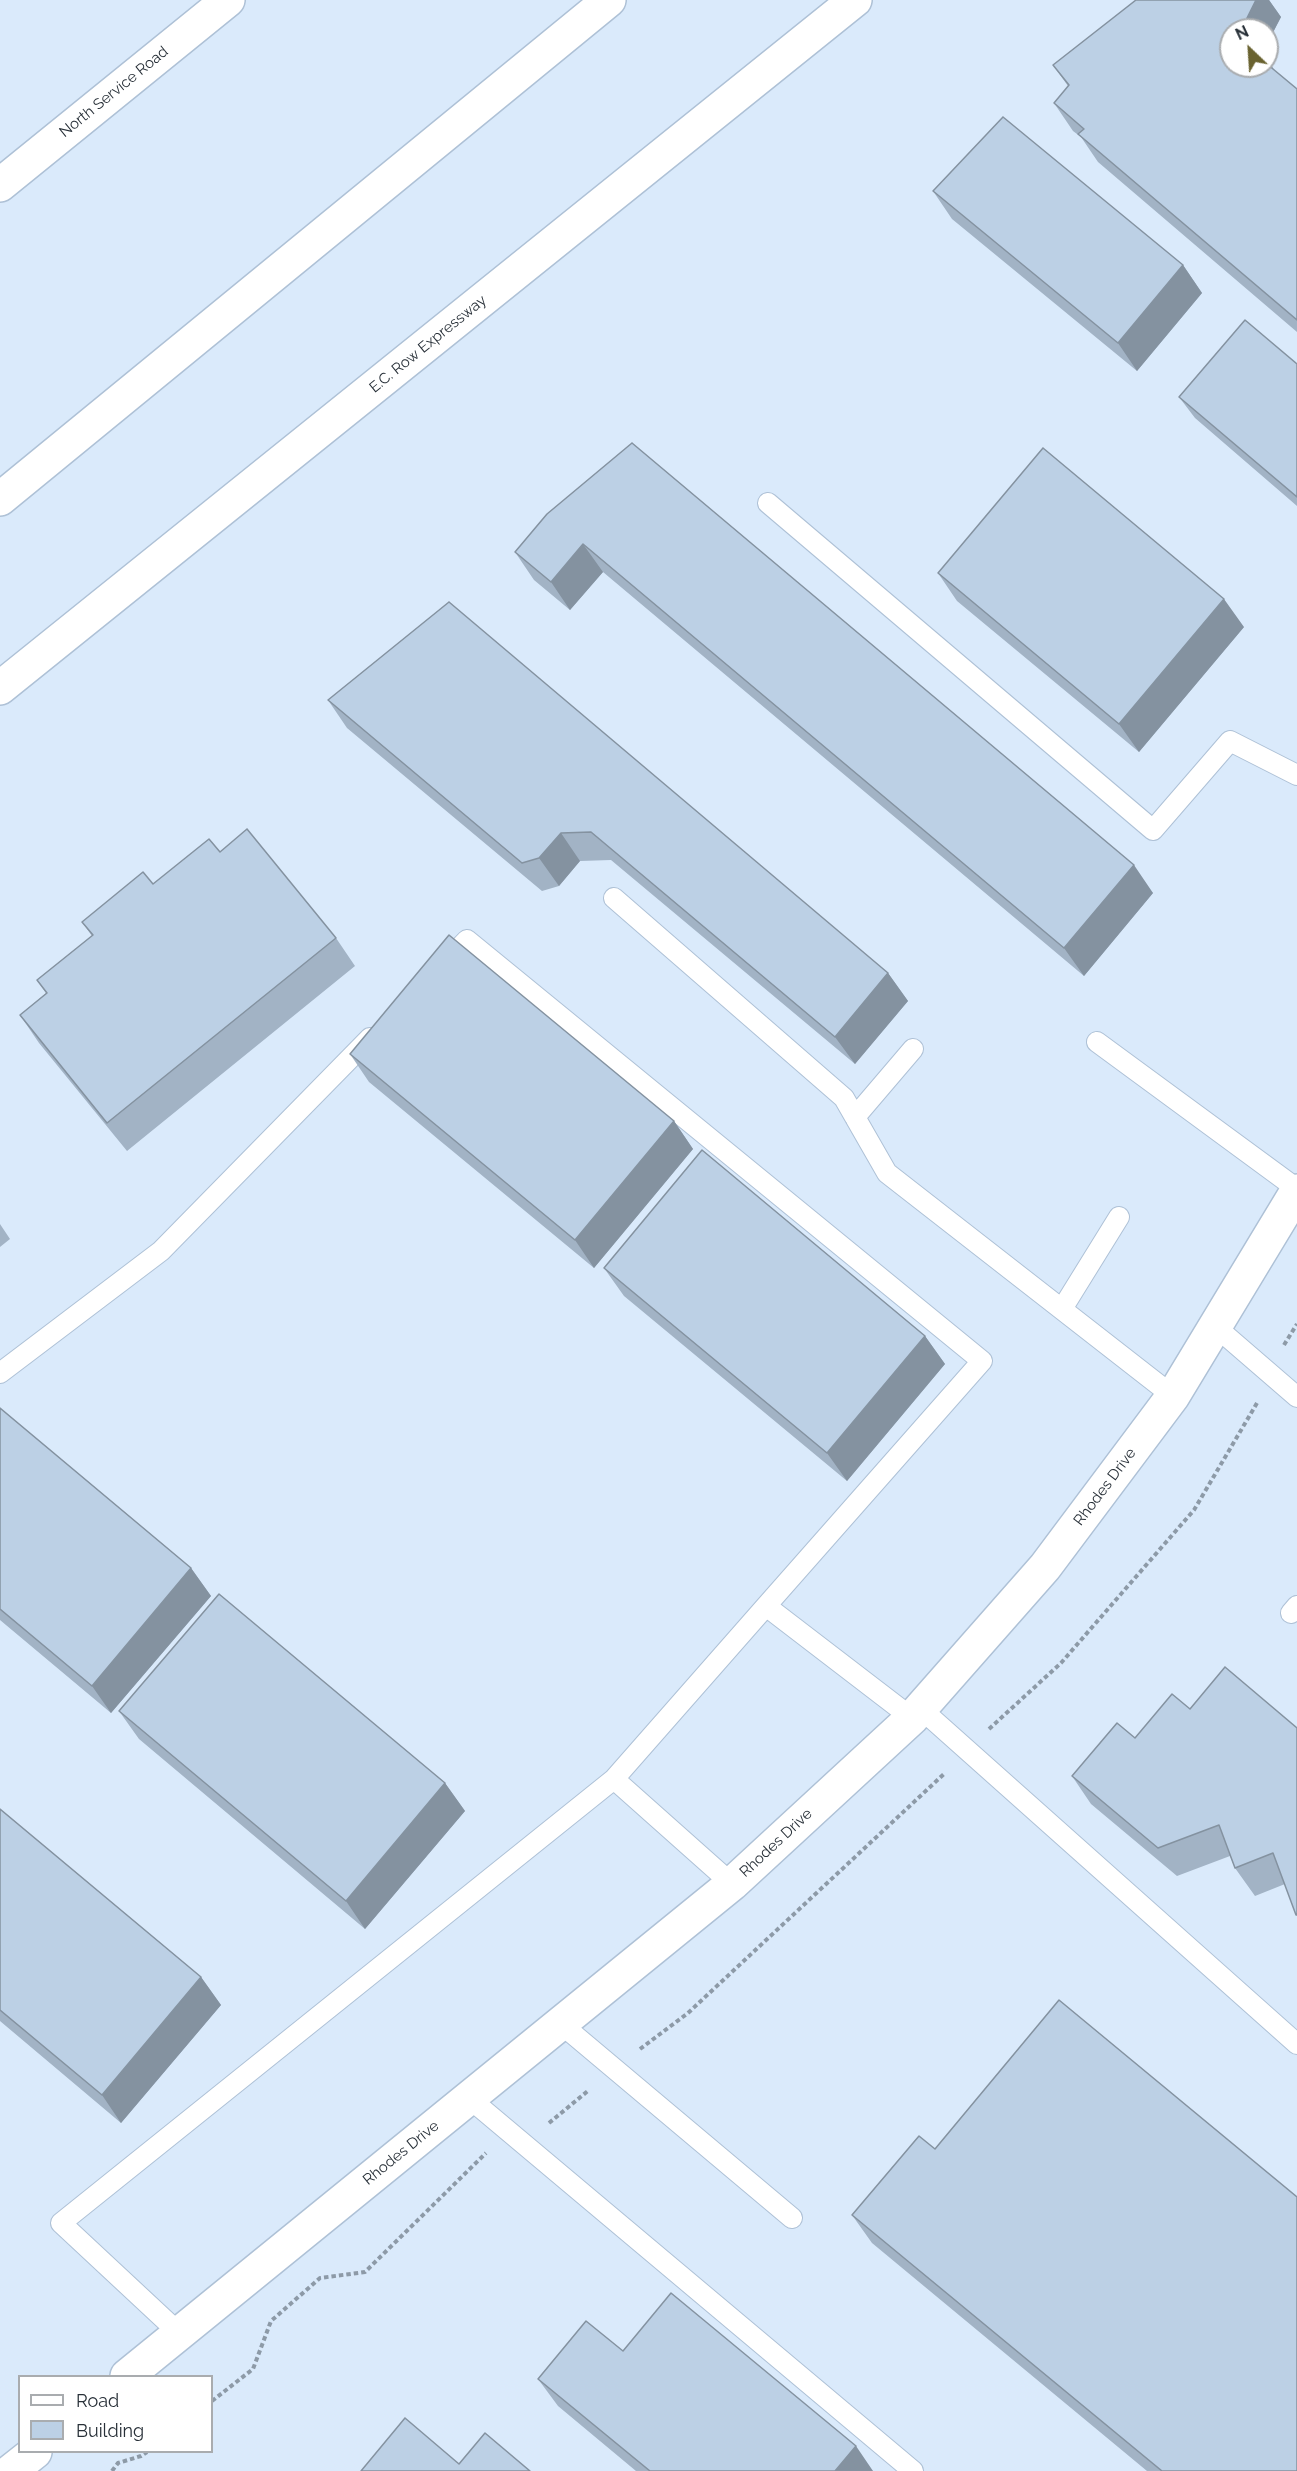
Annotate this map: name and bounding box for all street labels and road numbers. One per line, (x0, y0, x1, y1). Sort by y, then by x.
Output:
street label: North Service Road (56, 43, 172, 141)
street label: E.C. Row Expressway (366, 291, 490, 397)
street label: Rhodes Drive (1070, 1445, 1140, 1529)
street label: Rhodes Drive (736, 1805, 816, 1881)
street label: Rhodes Drive (359, 2117, 443, 2189)

